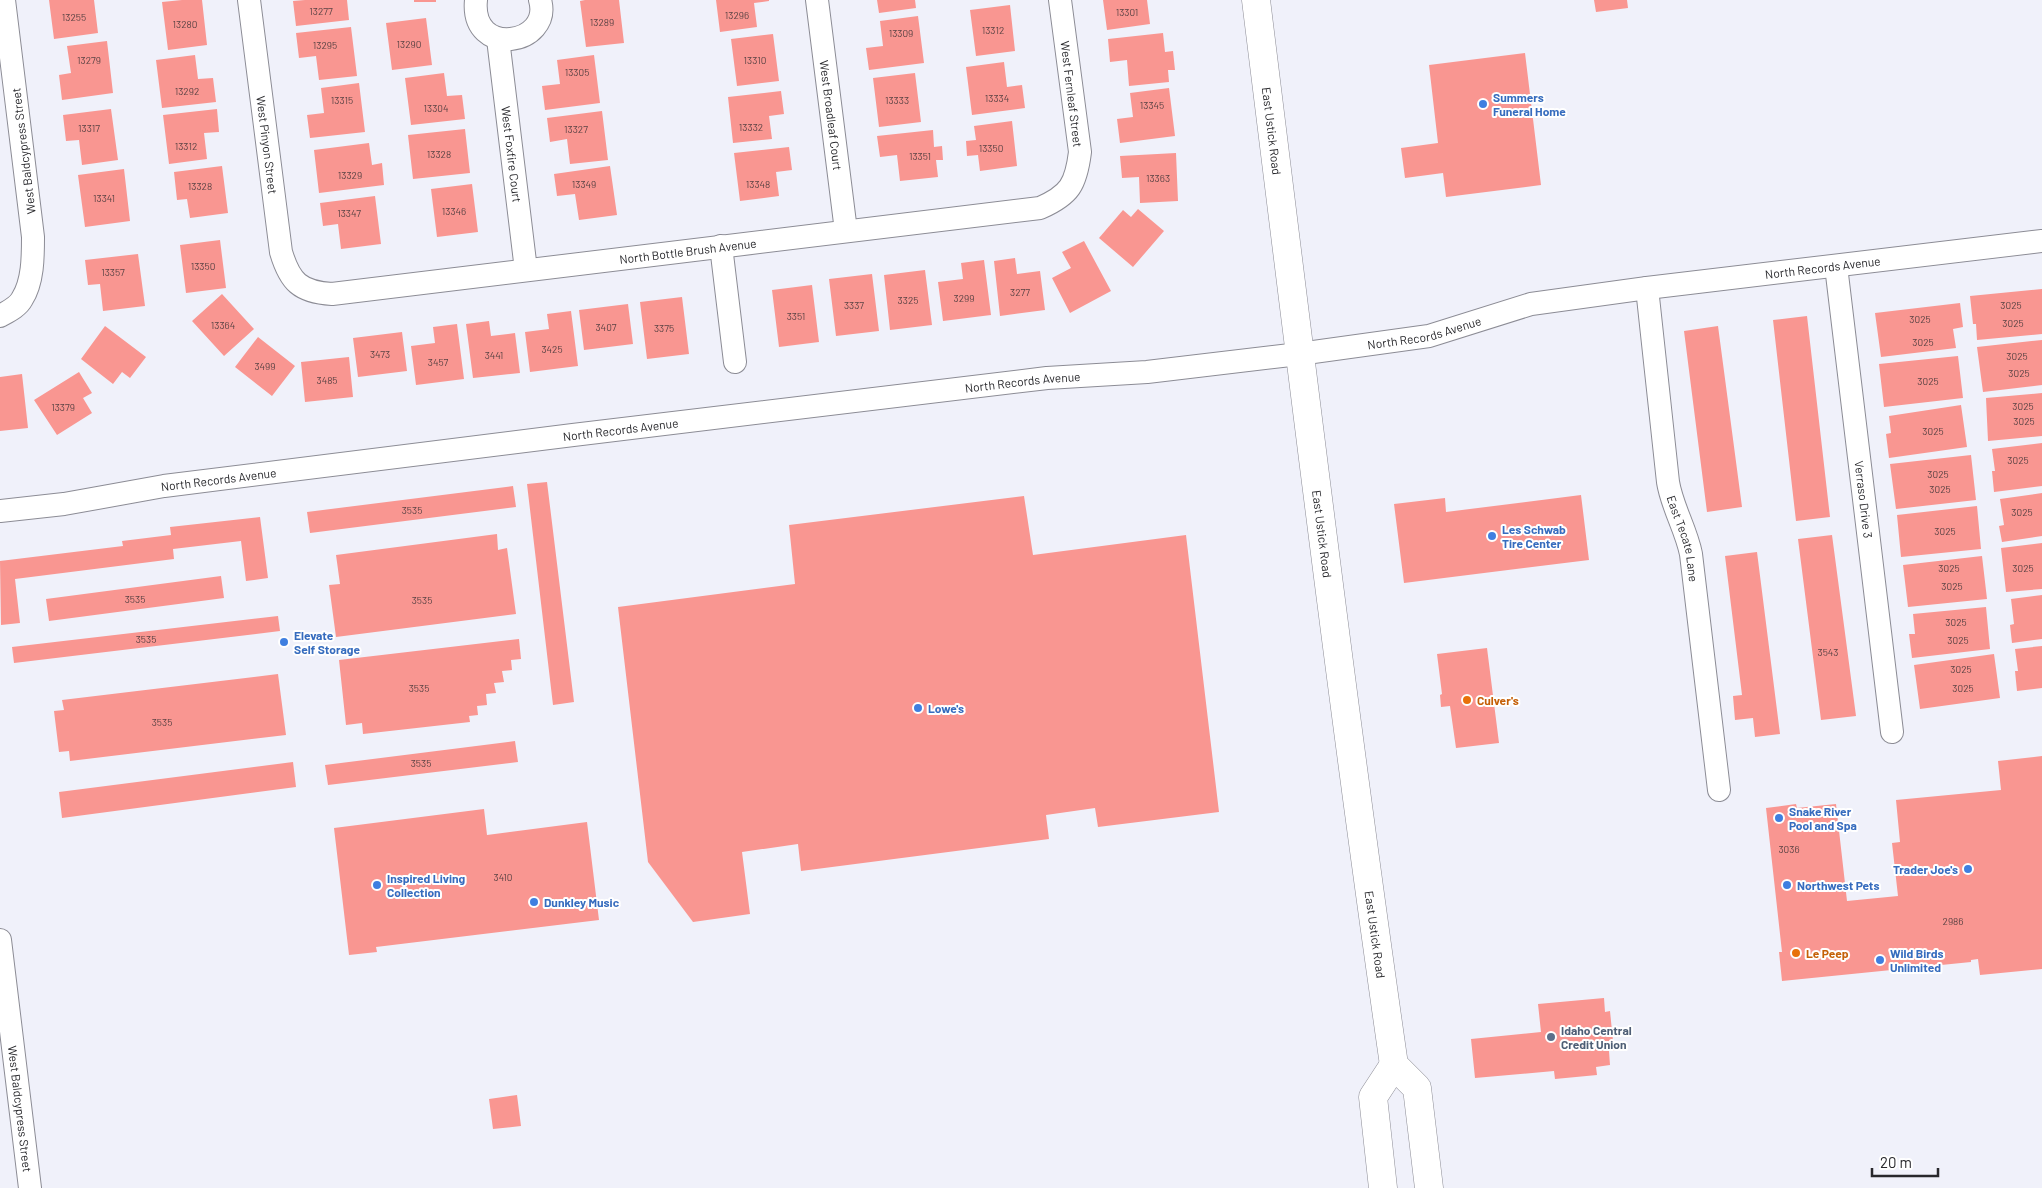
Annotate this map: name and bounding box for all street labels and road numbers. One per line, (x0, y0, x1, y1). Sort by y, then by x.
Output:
street label: West Fernleaf Street (1059, 40, 1085, 148)
street label: West Broadleaf Court (818, 59, 845, 171)
street label: East Ustick Road (1260, 86, 1285, 176)
street label: West Baldcypress Street (8, 87, 38, 215)
street label: West Pinyon Street (254, 95, 281, 195)
street label: West Foxfire Court (499, 105, 525, 203)
street label: North Bottle Brush Avenue (619, 236, 757, 266)
street label: North Records Avenue (1764, 253, 1881, 281)
street label: North Records Avenue (1366, 313, 1483, 351)
street label: North Records Avenue (964, 369, 1081, 395)
street label: North Records Avenue (562, 415, 679, 443)
street label: Verraso Drive 3 (1852, 460, 1876, 539)
street label: North Records Avenue (160, 465, 277, 493)
street label: East Ustick Road (1310, 489, 1335, 578)
street label: East Tecate Lane (1664, 494, 1701, 583)
street label: East Ustick Road (1363, 890, 1389, 979)
street label: West Baldcypress Street (6, 1045, 35, 1173)

